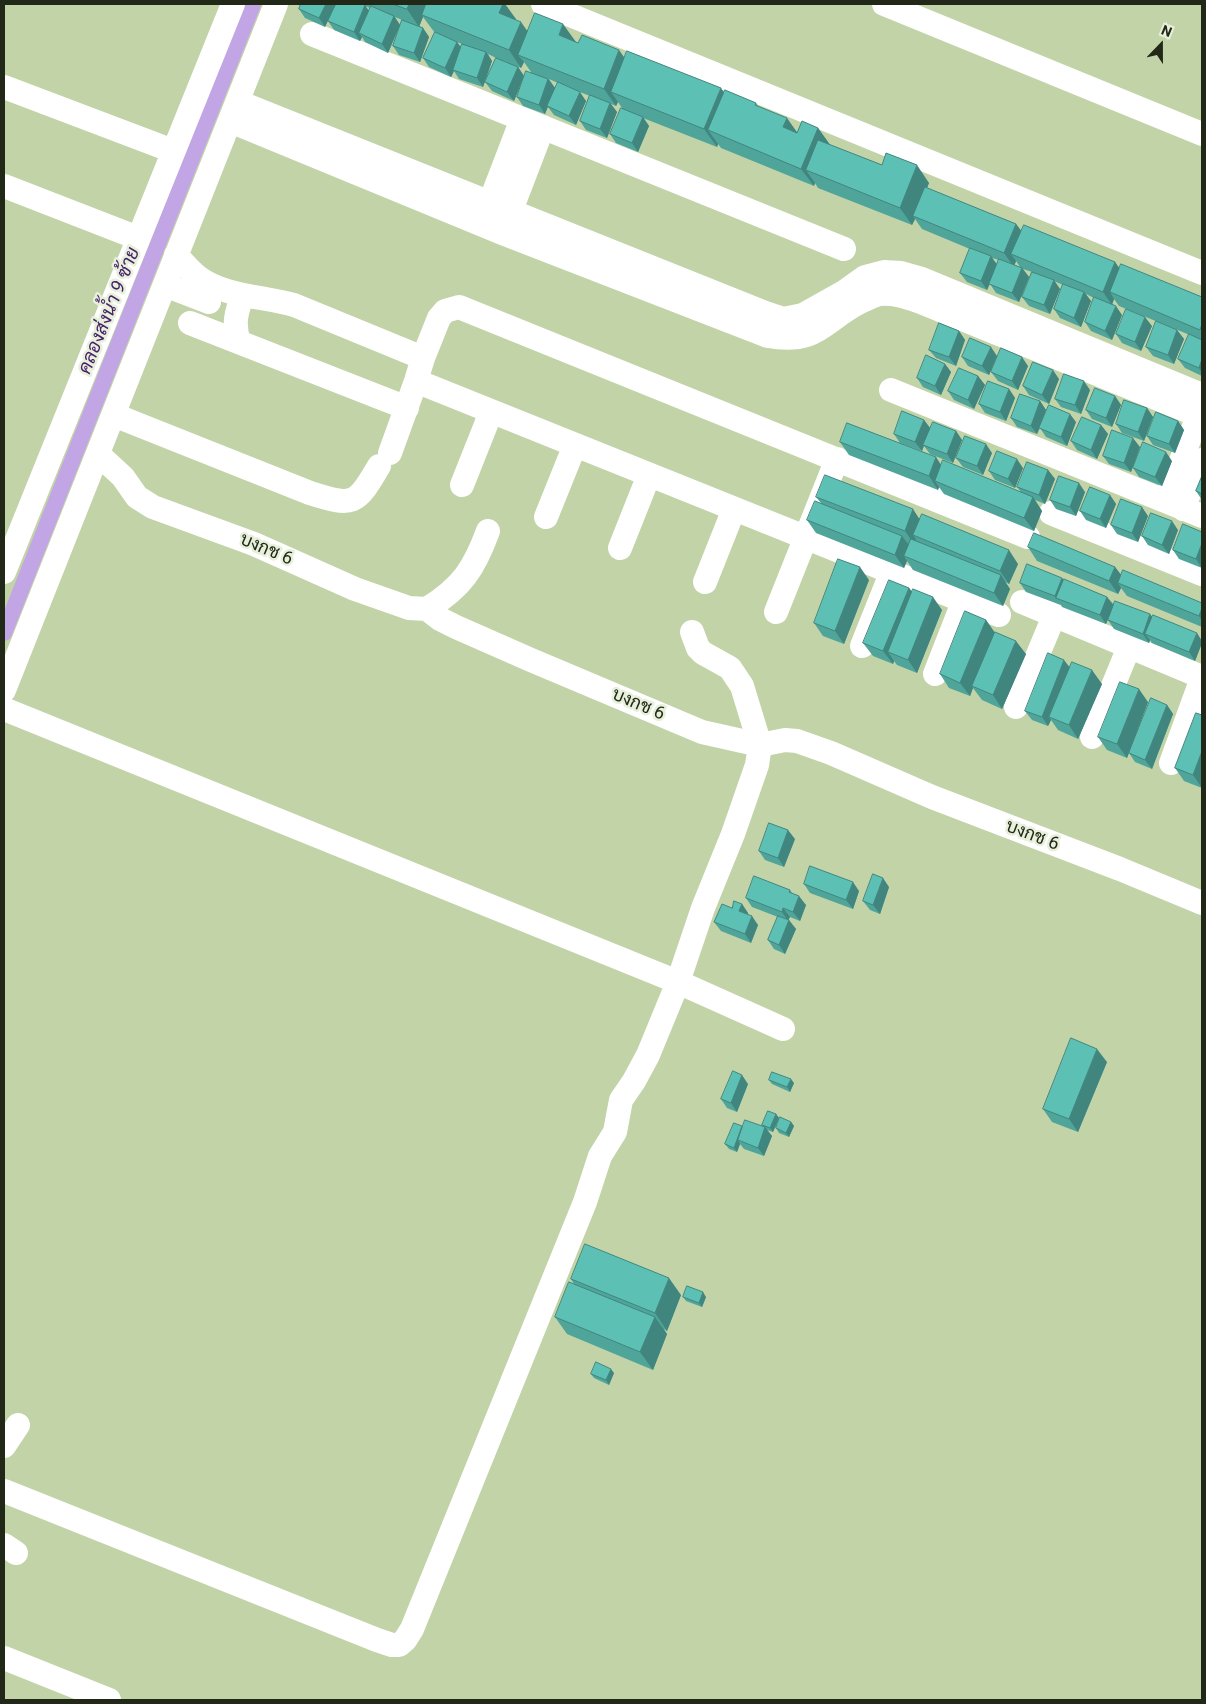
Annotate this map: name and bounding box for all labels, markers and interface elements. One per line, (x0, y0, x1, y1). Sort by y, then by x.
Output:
north arrow (1136, 20, 1186, 70)
text: N (1159, 22, 1174, 40)
water label: คลองส่งน้ำ 9 ซ้าย (74, 244, 146, 378)
street label: บงกช 6 (236, 529, 296, 571)
street label: บงกช 6 (608, 684, 668, 726)
street label: บงกช 6 (1002, 816, 1062, 856)

